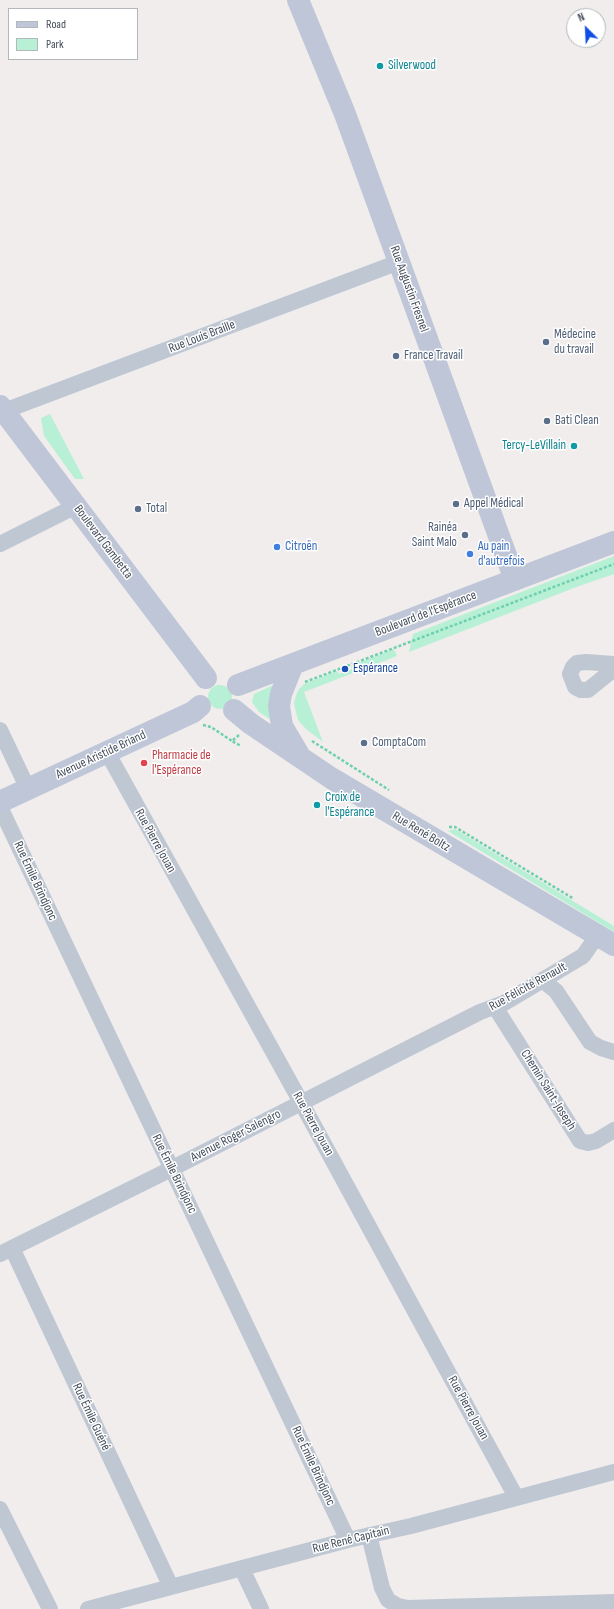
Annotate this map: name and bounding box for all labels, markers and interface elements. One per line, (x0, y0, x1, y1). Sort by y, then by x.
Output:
legend (8, 8, 138, 60)
north arrow (566, 8, 606, 48)
text: N (576, 10, 587, 25)
text: Road (46, 17, 66, 32)
text: Park (46, 37, 64, 52)
place label: Silverwood (388, 58, 436, 74)
marker: Silverwood (375, 61, 385, 71)
street label: Rue Augustin Fresnel (386, 244, 432, 334)
street label: Rue Louis Braille (166, 317, 238, 357)
place label: Médecine du travail (554, 327, 596, 358)
marker: Médecine du travail (541, 337, 551, 347)
place label: France Travail (404, 348, 463, 364)
marker: France Travail (391, 351, 401, 361)
place label: Bati Clean (555, 413, 599, 429)
marker: Bati Clean (542, 416, 552, 426)
place label: Tercy-LeVillain (502, 438, 566, 454)
marker: Tercy-LeVillain (569, 441, 579, 451)
place label: Appel Médical (464, 496, 524, 512)
marker: Appel Médical (451, 499, 461, 509)
place label: Total (146, 501, 167, 517)
street label: Boulevard Gambetta (70, 502, 136, 582)
marker: Total (133, 504, 143, 514)
place label: Rainéa Saint Malo (412, 520, 457, 551)
marker: Rainéa Saint Malo (460, 530, 470, 540)
place label: Citroën (285, 539, 317, 555)
place label: Au pain d'autrefois (478, 539, 525, 570)
marker: Citroën (272, 542, 282, 552)
marker: Au pain d'autrefois (465, 549, 475, 559)
street label: Boulevard de l'Espérance (373, 587, 479, 641)
place label: Espérance (353, 661, 398, 677)
marker: Espérance (340, 664, 350, 674)
street label: Avenue Aristide Briand (54, 727, 148, 783)
place label: ComptaCom (372, 735, 426, 751)
marker: ComptaCom (359, 738, 369, 748)
place label: Pharmacie de l'Espérance (152, 748, 211, 779)
marker: Pharmacie de l'Espérance (139, 758, 149, 768)
place label: Croix de l'Espérance (325, 790, 375, 821)
marker: Croix de l'Espérance (312, 800, 322, 810)
street label: Rue Pierre Jouan (131, 806, 179, 876)
street label: Rue René Boltz (389, 809, 453, 855)
street label: Rue Émile Brindjonc (10, 839, 60, 923)
street label: Rue Félicité Renault (487, 959, 569, 1015)
street label: Chemin Saint-Joseph (517, 1047, 579, 1133)
street label: Rue Pierre Jouan (289, 1089, 337, 1159)
street label: Avenue Roger Salengro (188, 1107, 284, 1165)
street label: Rue Émile Brindjonc (148, 1132, 200, 1216)
street label: Rue Pierre Jouan (444, 1373, 492, 1443)
street label: Rue Émile Guéné (69, 1381, 113, 1453)
street label: Rue Émile Brindjonc (288, 1424, 338, 1508)
street label: Rue René Capitain (311, 1523, 391, 1557)

